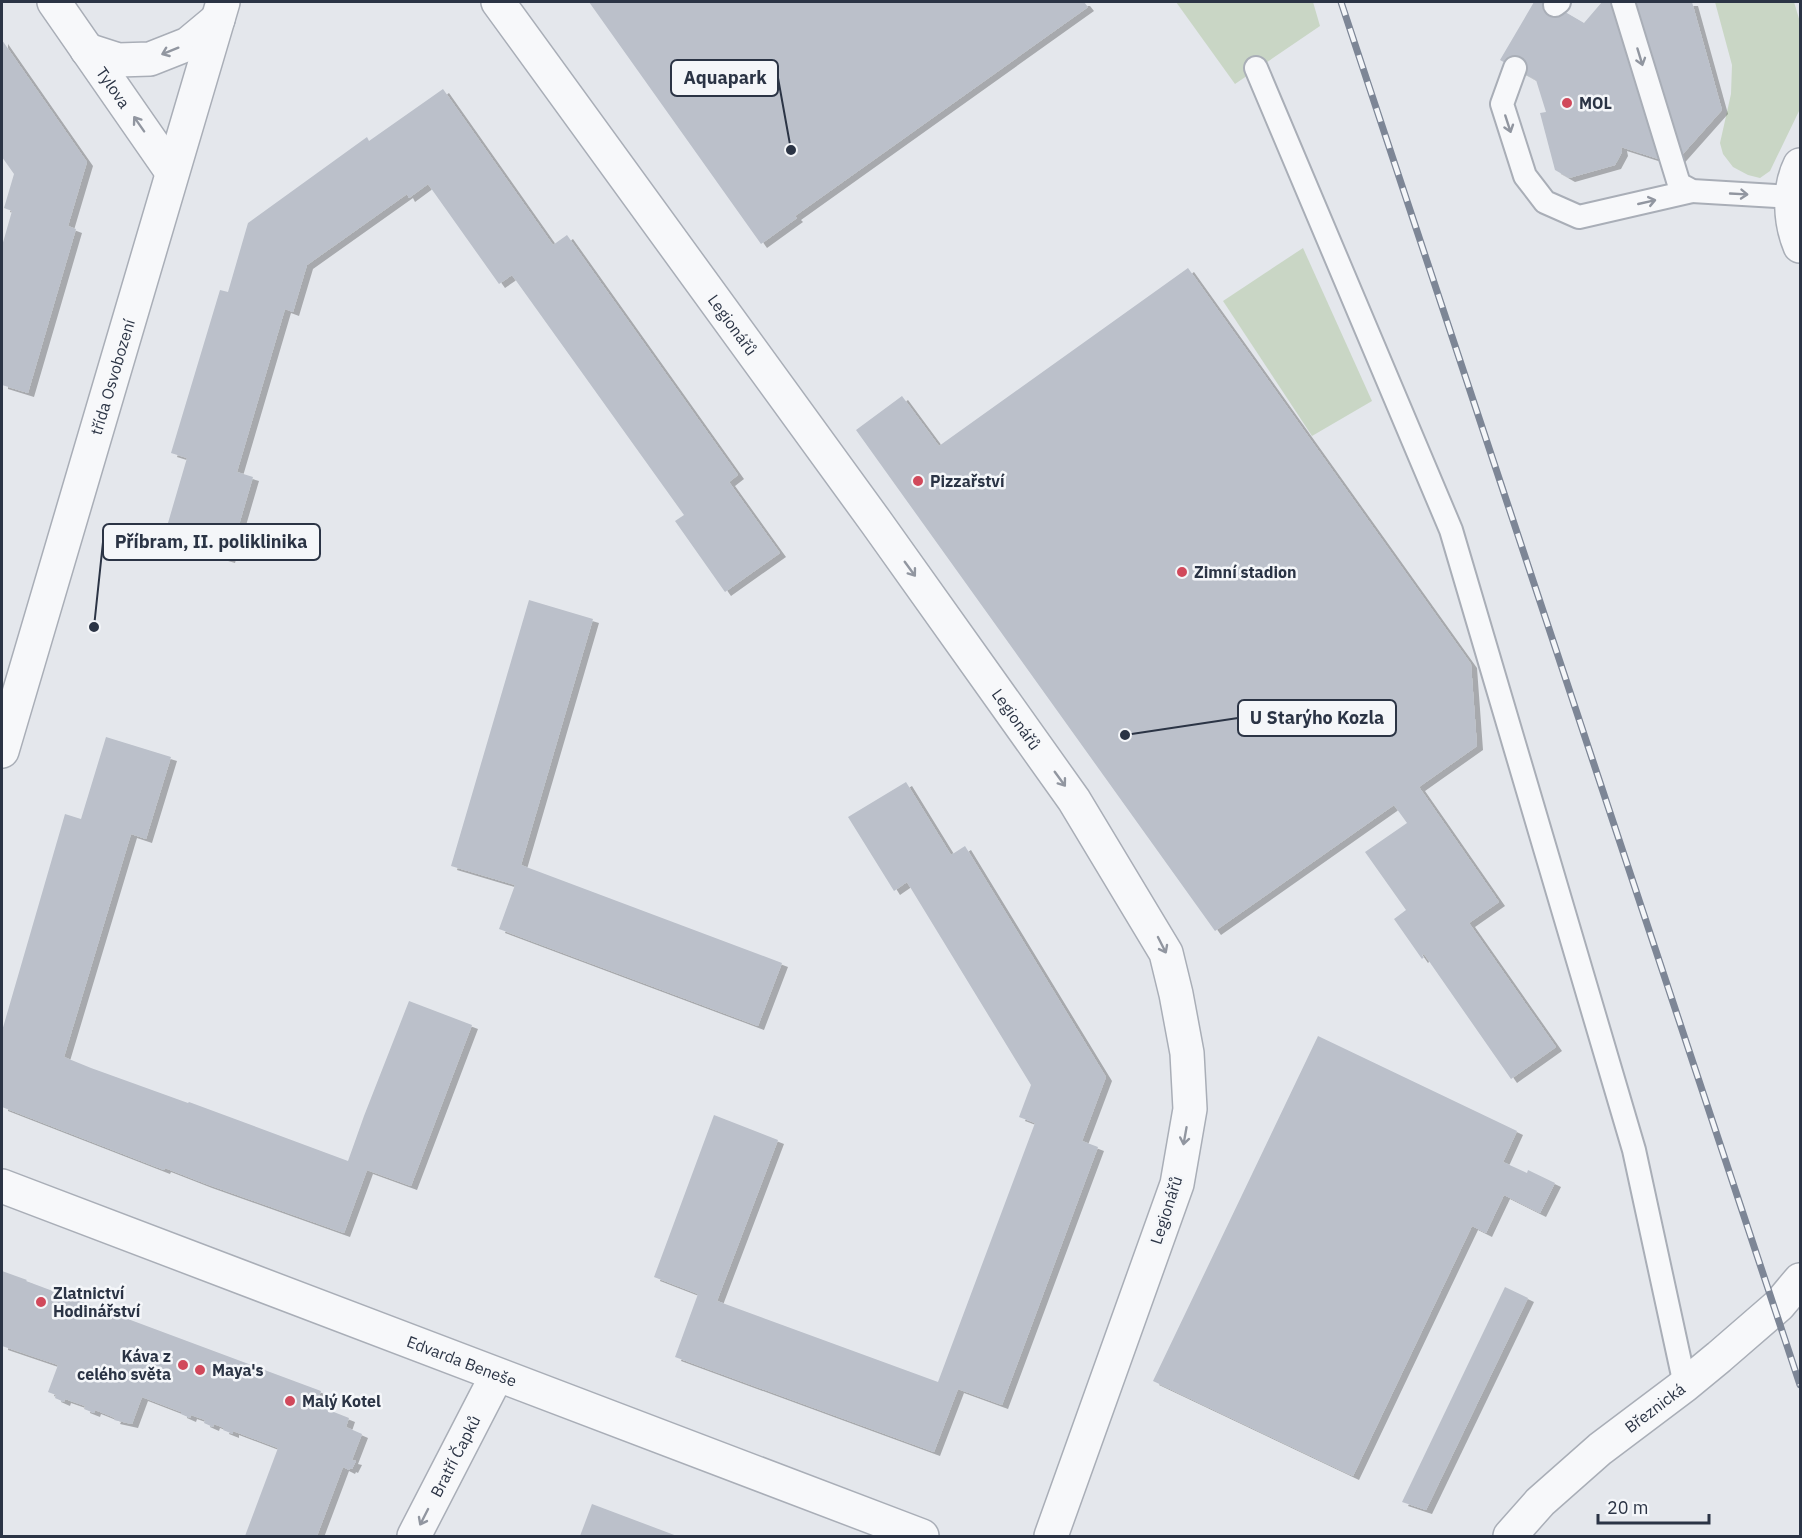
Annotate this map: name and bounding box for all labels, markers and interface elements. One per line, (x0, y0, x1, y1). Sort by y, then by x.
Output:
one-way arrow (161, 46, 180, 57)
one-way arrow (1635, 47, 1646, 66)
callout: Aquapark (671, 60, 778, 96)
street label: Tylova (92, 63, 135, 112)
text: Aquapark (683, 66, 767, 89)
place label: MOL (1579, 93, 1612, 113)
marker: MOL (1560, 96, 1574, 110)
one-way arrow (1503, 114, 1514, 133)
one-way arrow (133, 116, 145, 132)
one-way arrow (1729, 188, 1749, 199)
one-way arrow (1637, 195, 1656, 207)
street label: Legionářů (704, 290, 761, 359)
street label: třída Osvobození (86, 317, 139, 437)
place label: Pizzařství (930, 471, 1005, 491)
marker: Pizzařství (911, 474, 925, 488)
callout: Příbram, II. poliklinika (103, 524, 320, 560)
text: Příbram, II. poliklinika (115, 530, 307, 553)
one-way arrow (904, 561, 916, 577)
place label: Zimní stadion (1194, 562, 1297, 582)
marker: Zimní stadion (1175, 565, 1189, 579)
street label: Legionářů (988, 685, 1045, 754)
callout: U Starýho Kozla (1238, 700, 1396, 736)
text: U Starýho Kozla (1250, 706, 1384, 729)
one-way arrow (1054, 771, 1066, 787)
one-way arrow (1156, 936, 1168, 954)
one-way arrow (1179, 1126, 1190, 1146)
street label: Legionářů (1146, 1173, 1186, 1247)
place label: Zlatnictví Hodinářství (53, 1283, 141, 1321)
marker: Zlatnictví Hodinářství (34, 1295, 48, 1309)
street label: Edvarda Beneše (404, 1331, 520, 1391)
place label: Káva z celého světa (77, 1346, 171, 1384)
marker: Káva z celého světa (176, 1358, 190, 1372)
place label: Maya's (212, 1360, 264, 1380)
marker: Maya's (193, 1363, 207, 1377)
street label: Březnická (1621, 1378, 1689, 1437)
place label: Malý Kotel (302, 1391, 381, 1411)
marker: Malý Kotel (283, 1394, 297, 1408)
street label: Bratří Čapků (426, 1412, 485, 1500)
scale bar (1598, 1487, 1709, 1525)
text: 20 m (1607, 1496, 1649, 1519)
one-way arrow (418, 1507, 430, 1525)

